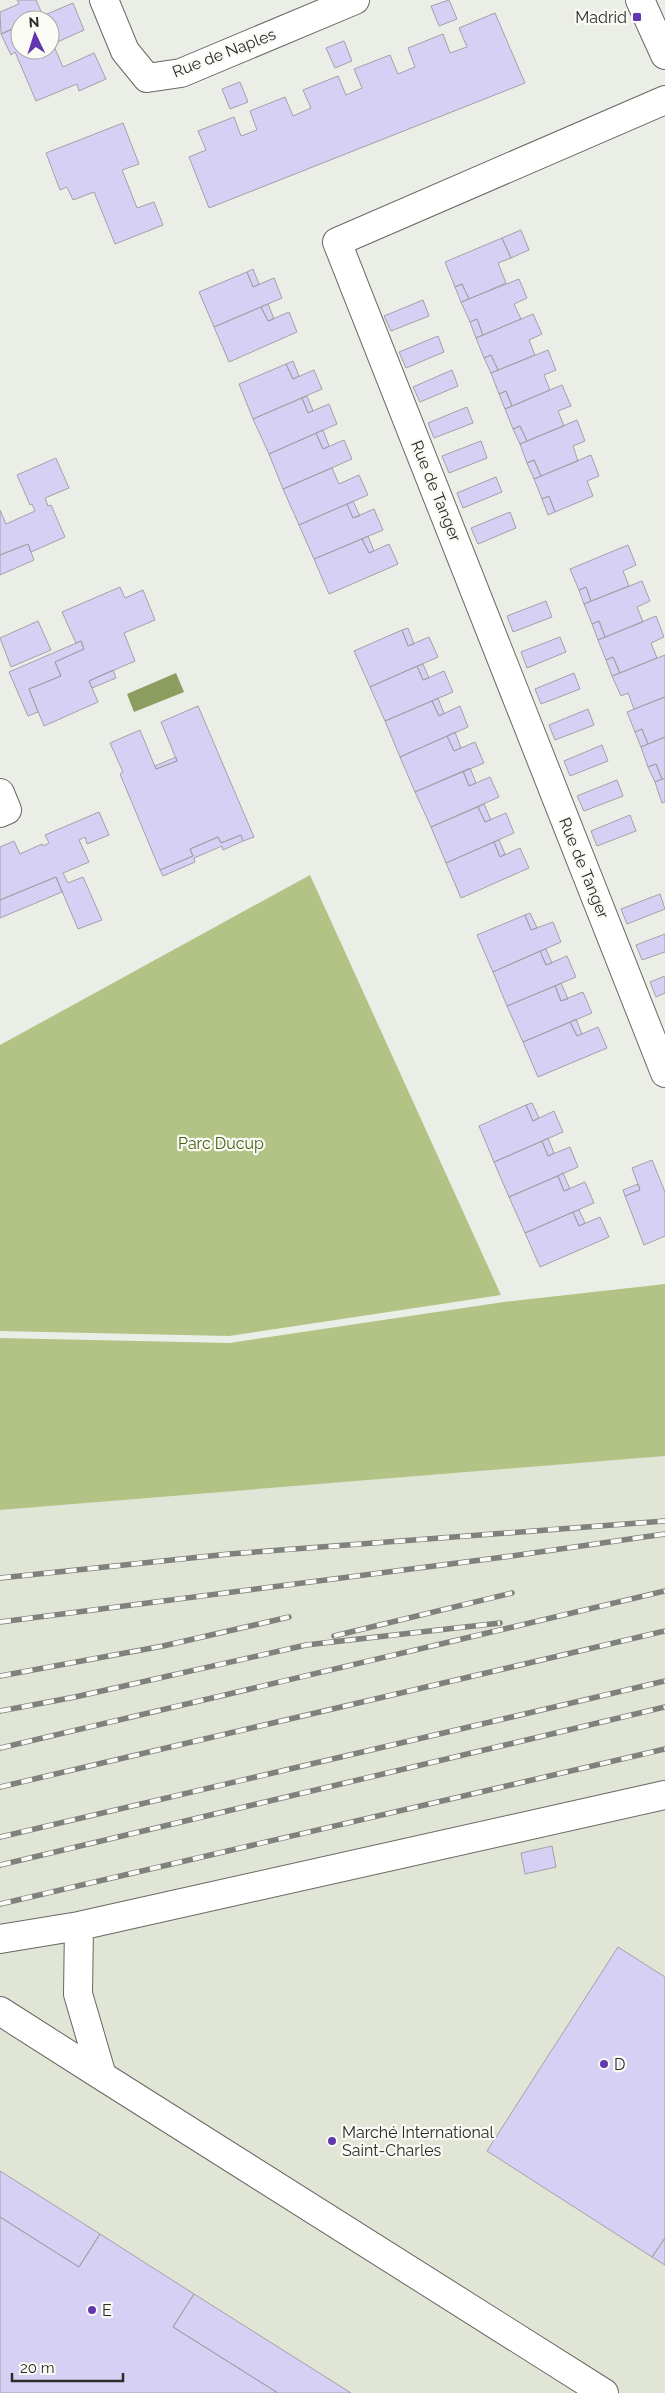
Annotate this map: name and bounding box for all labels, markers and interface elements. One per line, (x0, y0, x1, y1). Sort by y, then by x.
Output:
place label: Madrid (575, 8, 627, 27)
north arrow (10, 10, 60, 60)
marker: Madrid (631, 11, 643, 23)
text: N (28, 14, 40, 30)
street label: Rue de Naples (170, 24, 279, 81)
street label: Rue de Tanger (407, 438, 465, 545)
street label: Rue de Tanger (555, 815, 613, 922)
park label: Parc Ducup (178, 1134, 264, 1153)
place label: D (614, 2055, 625, 2074)
marker: D (598, 2058, 610, 2070)
place label: Marché International Saint-Charles (342, 2123, 494, 2160)
marker: Marché International Saint-Charles (326, 2135, 338, 2147)
place label: E (102, 2301, 112, 2320)
marker: E (86, 2304, 98, 2316)
scale bar (12, 2350, 124, 2382)
text: 20 m (20, 2359, 55, 2377)

